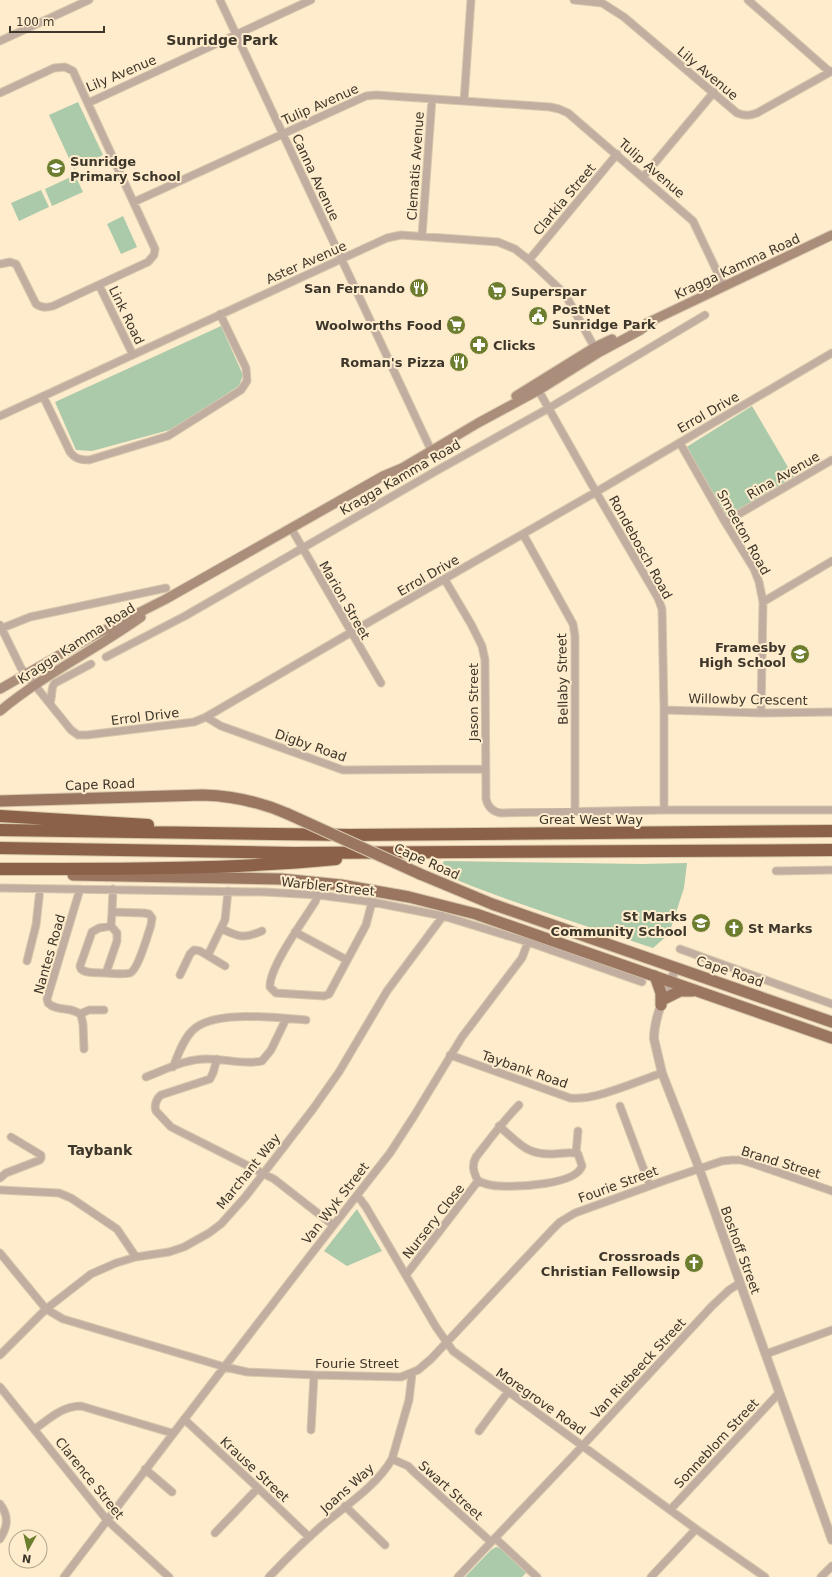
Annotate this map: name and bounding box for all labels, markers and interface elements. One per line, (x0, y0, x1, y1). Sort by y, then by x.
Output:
scale bar (10, 8, 104, 34)
text: 100 m (16, 15, 54, 29)
district label: Sunridge Park (166, 32, 279, 48)
street label: Lily Avenue (674, 44, 741, 103)
street label: Lily Avenue (84, 52, 158, 95)
street label: Tulip Avenue (279, 81, 361, 128)
street label: Clematis Avenue (404, 111, 427, 221)
street label: Canna Avenue (289, 131, 342, 223)
street label: Tulip Avenue (615, 135, 688, 201)
place label: Sunridge Primary School (70, 154, 181, 184)
school or university icon: Sunridge Primary School (45, 157, 67, 179)
street label: Clarkia Street (530, 161, 599, 238)
street label: Kragga Kamma Road (672, 231, 802, 302)
street label: Aster Avenue (264, 238, 349, 287)
restaurant icon: San Fernando (408, 277, 430, 299)
supermarket icon: Superspar (486, 280, 508, 302)
place label: San Fernando (304, 281, 405, 296)
street label: Link Road (106, 283, 147, 347)
place label: Superspar (511, 284, 587, 299)
place label: PostNet Sunridge Park (552, 302, 656, 332)
public building icon: PostNet Sunridge Park (527, 305, 549, 327)
supermarket icon: Woolworths Food (445, 314, 467, 336)
place label: Woolworths Food (315, 318, 442, 333)
pharmacy icon: Clicks (468, 334, 490, 356)
place label: Clicks (493, 338, 536, 353)
restaurant icon: Roman's Pizza (448, 351, 470, 373)
place label: Roman's Pizza (340, 355, 445, 370)
street label: Errol Drive (675, 389, 742, 436)
street label: Kragga Kamma Road (337, 437, 463, 518)
street label: Rina Avenue (744, 449, 822, 502)
street label: Smeeton Road (714, 487, 773, 577)
street label: Rondebosch Road (606, 493, 675, 602)
street label: Errol Drive (395, 552, 462, 599)
street label: Marion Street (316, 558, 373, 642)
street label: Kragga Kamma Road (15, 600, 138, 687)
street label: Bellaby Street (554, 633, 571, 725)
place label: Framesby High School (699, 640, 787, 670)
school or university icon: Framesby High School (789, 643, 811, 665)
street label: Jason Street (466, 663, 481, 742)
street label: Willowby Crescent (688, 691, 808, 708)
street label: Errol Drive (110, 705, 180, 728)
street label: Digby Road (273, 726, 349, 765)
street label: Cape Road (65, 776, 135, 793)
street label: Great West Way (539, 812, 643, 827)
street label: Cape Road (392, 840, 462, 883)
street label: Warbler Street (280, 874, 376, 899)
place label: St Marks Community School (551, 909, 687, 939)
street label: Nantes Road (31, 912, 68, 996)
school or university icon: St Marks Community School (690, 912, 712, 934)
church icon: St Marks (723, 917, 745, 939)
place label: St Marks (748, 921, 813, 936)
street label: Cape Road (694, 953, 765, 990)
street label: Taybank Road (479, 1047, 570, 1091)
street label: Marchant Way (213, 1130, 284, 1212)
district label: Taybank (68, 1142, 133, 1158)
street label: Brand Street (739, 1143, 822, 1182)
street label: Van Wyk Street (299, 1159, 372, 1247)
street label: Fourie Street (576, 1163, 660, 1206)
street label: Nursery Close (400, 1181, 467, 1262)
street label: Boshoff Street (718, 1204, 763, 1296)
place label: Crossroads Christian Fellowsip (541, 1249, 680, 1279)
church icon: Crossroads Christian Fellowsip (683, 1252, 705, 1274)
street label: Van Riebeeck Street (588, 1315, 689, 1422)
street label: Fourie Street (315, 1356, 399, 1371)
street label: Moregrove Road (493, 1365, 588, 1438)
street label: Sonneblom Street (671, 1396, 762, 1491)
street label: Clarence Street (52, 1434, 127, 1522)
street label: Krause Street (217, 1434, 292, 1505)
street label: Swart Street (416, 1458, 486, 1523)
street label: Joans Way (317, 1460, 377, 1517)
north arrow (8, 1529, 48, 1569)
text: N (21, 1551, 32, 1565)

